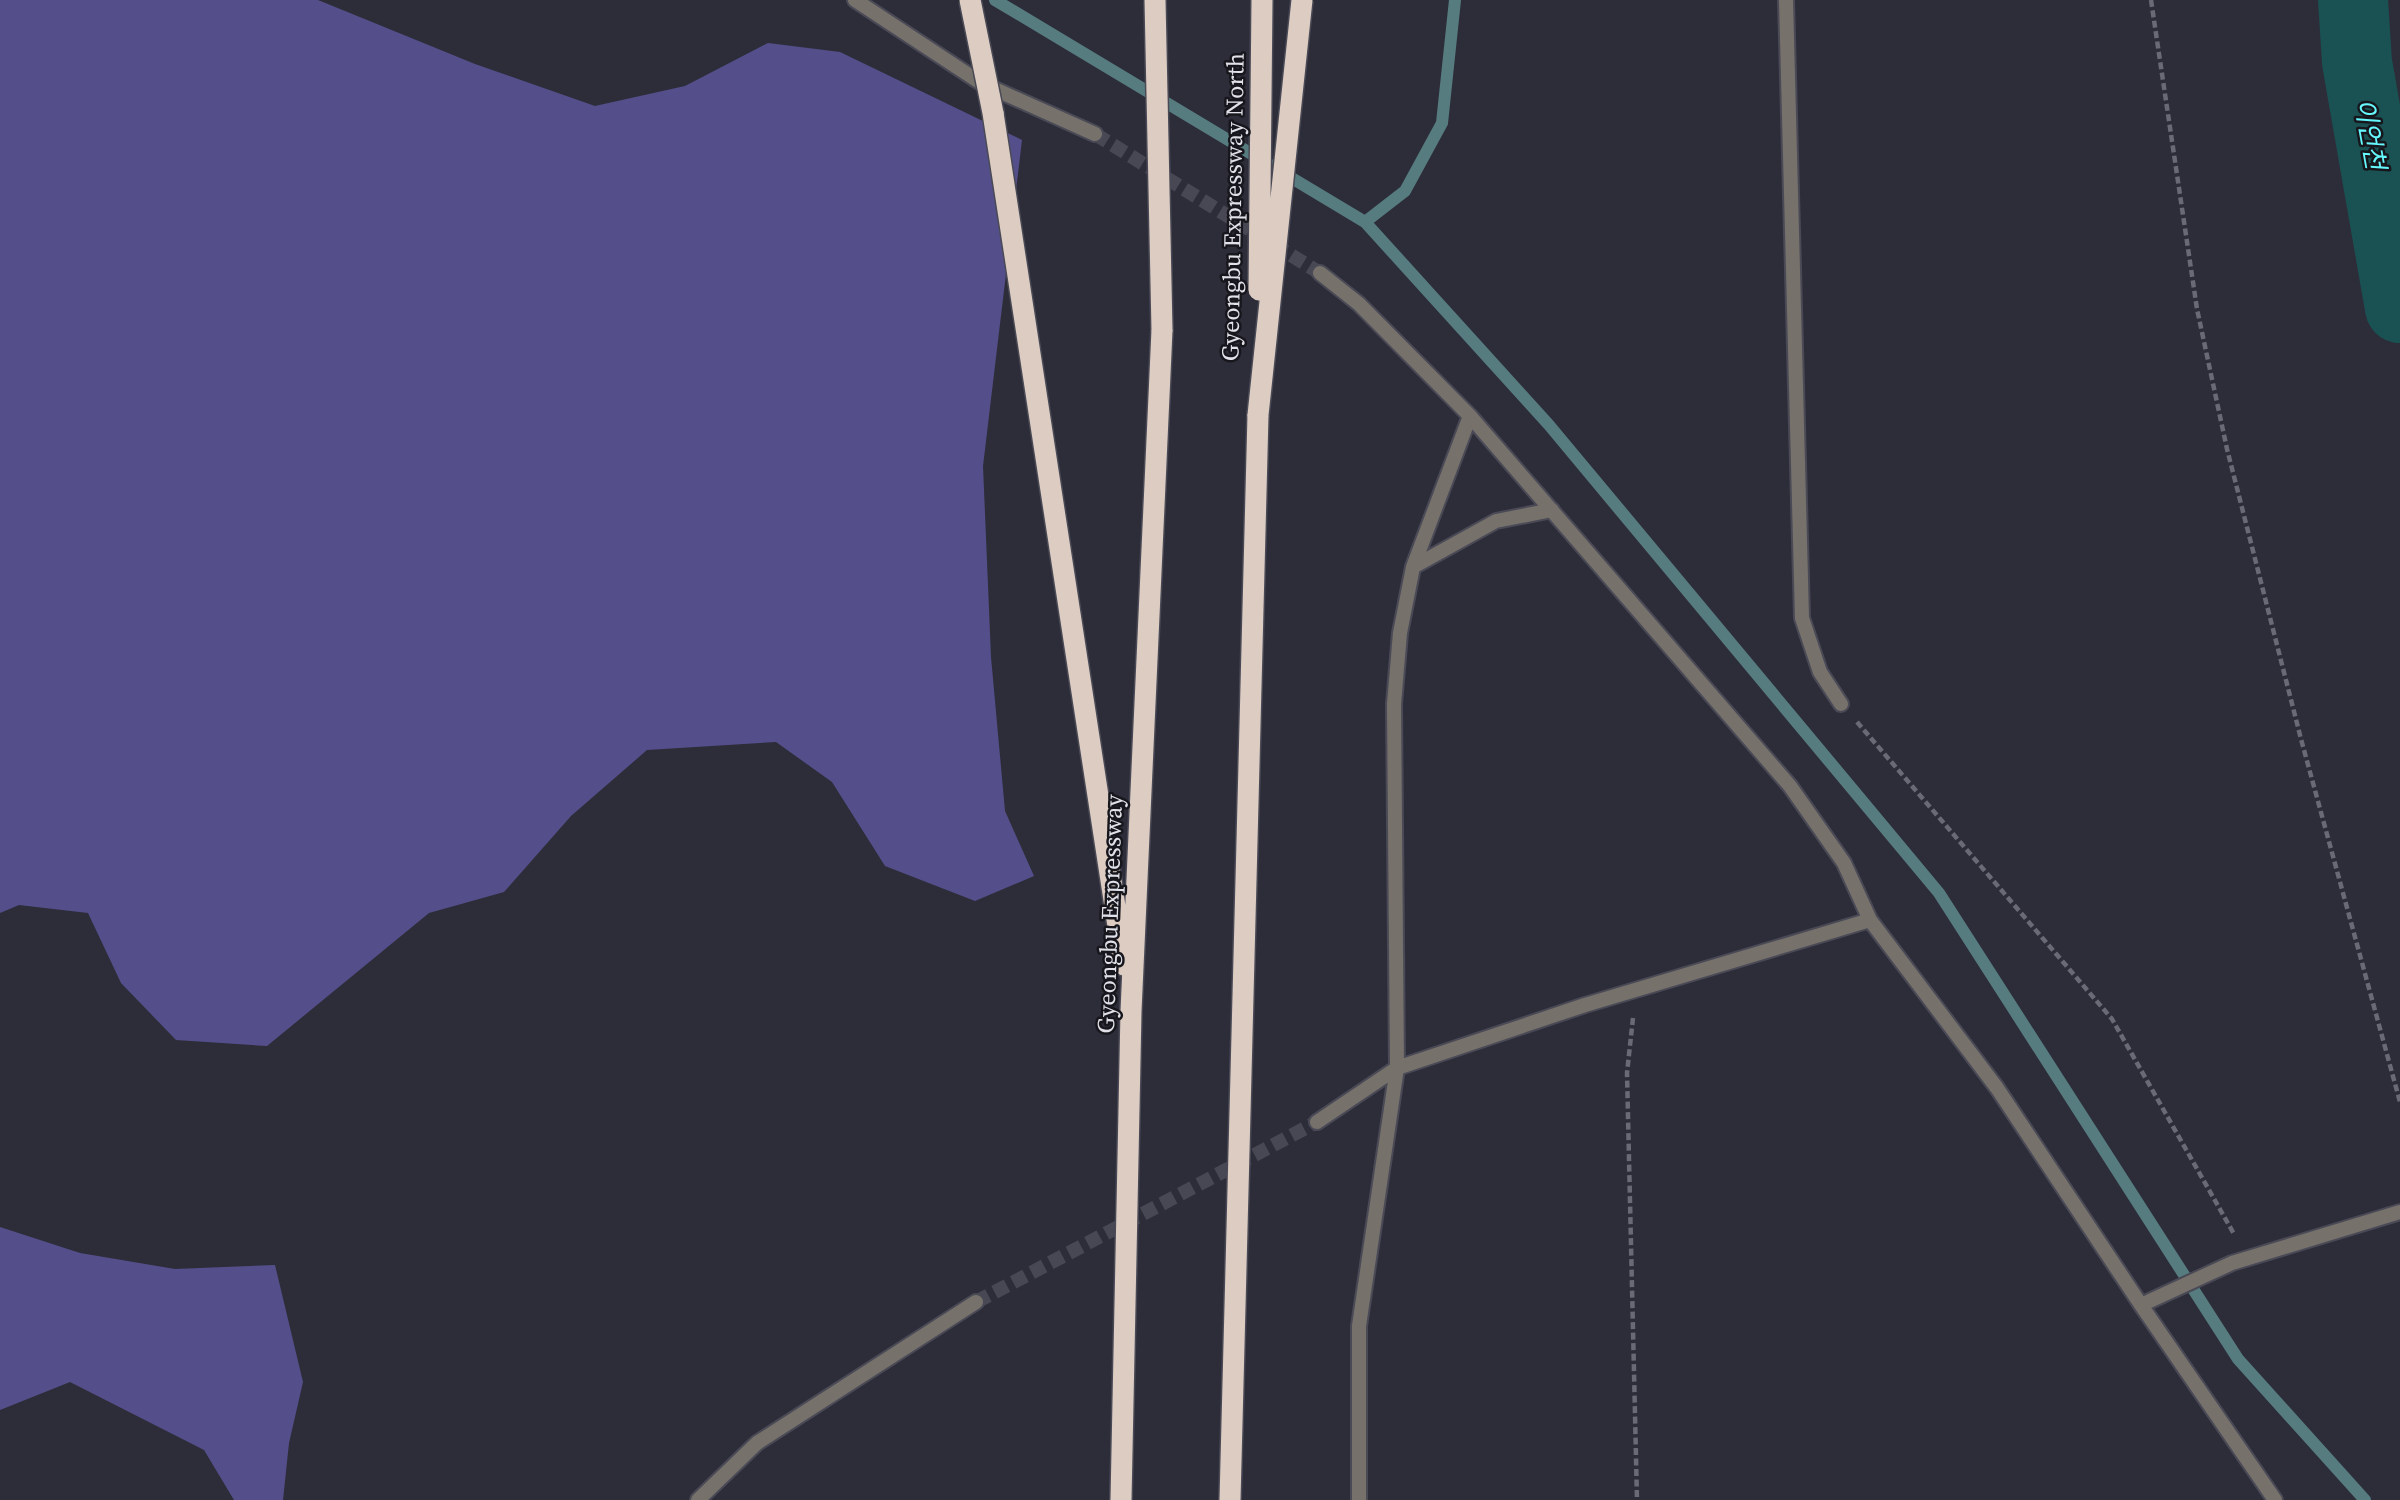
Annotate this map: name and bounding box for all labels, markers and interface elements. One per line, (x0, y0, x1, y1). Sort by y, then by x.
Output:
street label: Gyeongbu Expressway North (1213, 53, 1252, 361)
water label: 이언천 (2346, 96, 2394, 175)
street label: Gyeongbu Expressway (1089, 793, 1130, 1034)

